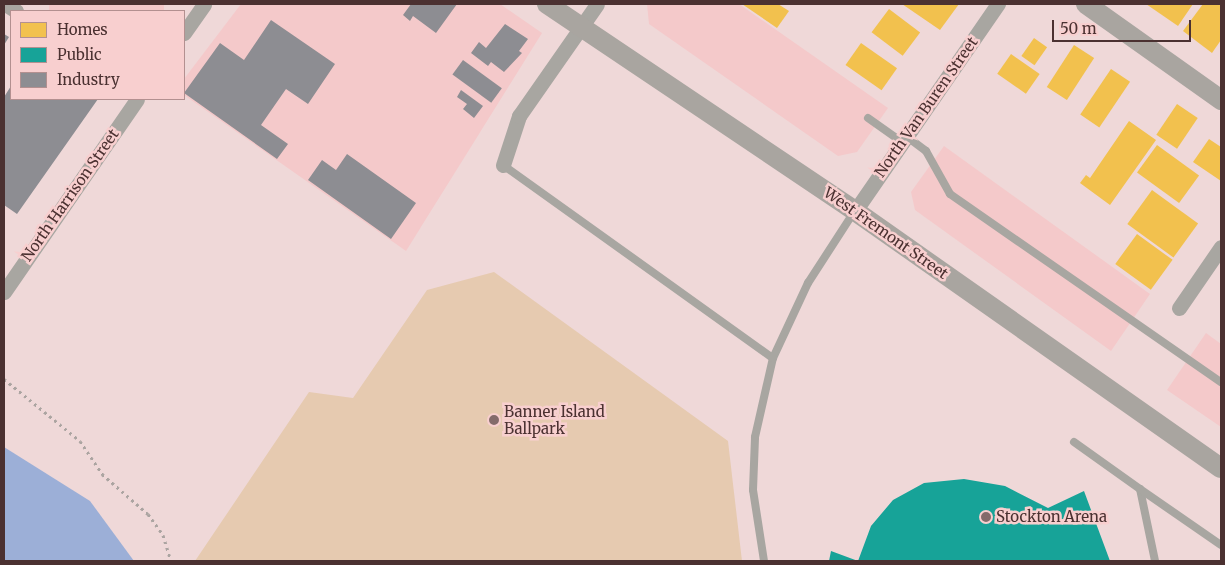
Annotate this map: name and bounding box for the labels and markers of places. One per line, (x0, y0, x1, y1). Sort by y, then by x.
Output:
place label: Banner Island Ballpark (504, 402, 605, 437)
marker: Banner Island Ballpark (488, 414, 500, 426)
place label: Stockton Arena (996, 508, 1107, 526)
marker: Stockton Arena (980, 511, 992, 523)

